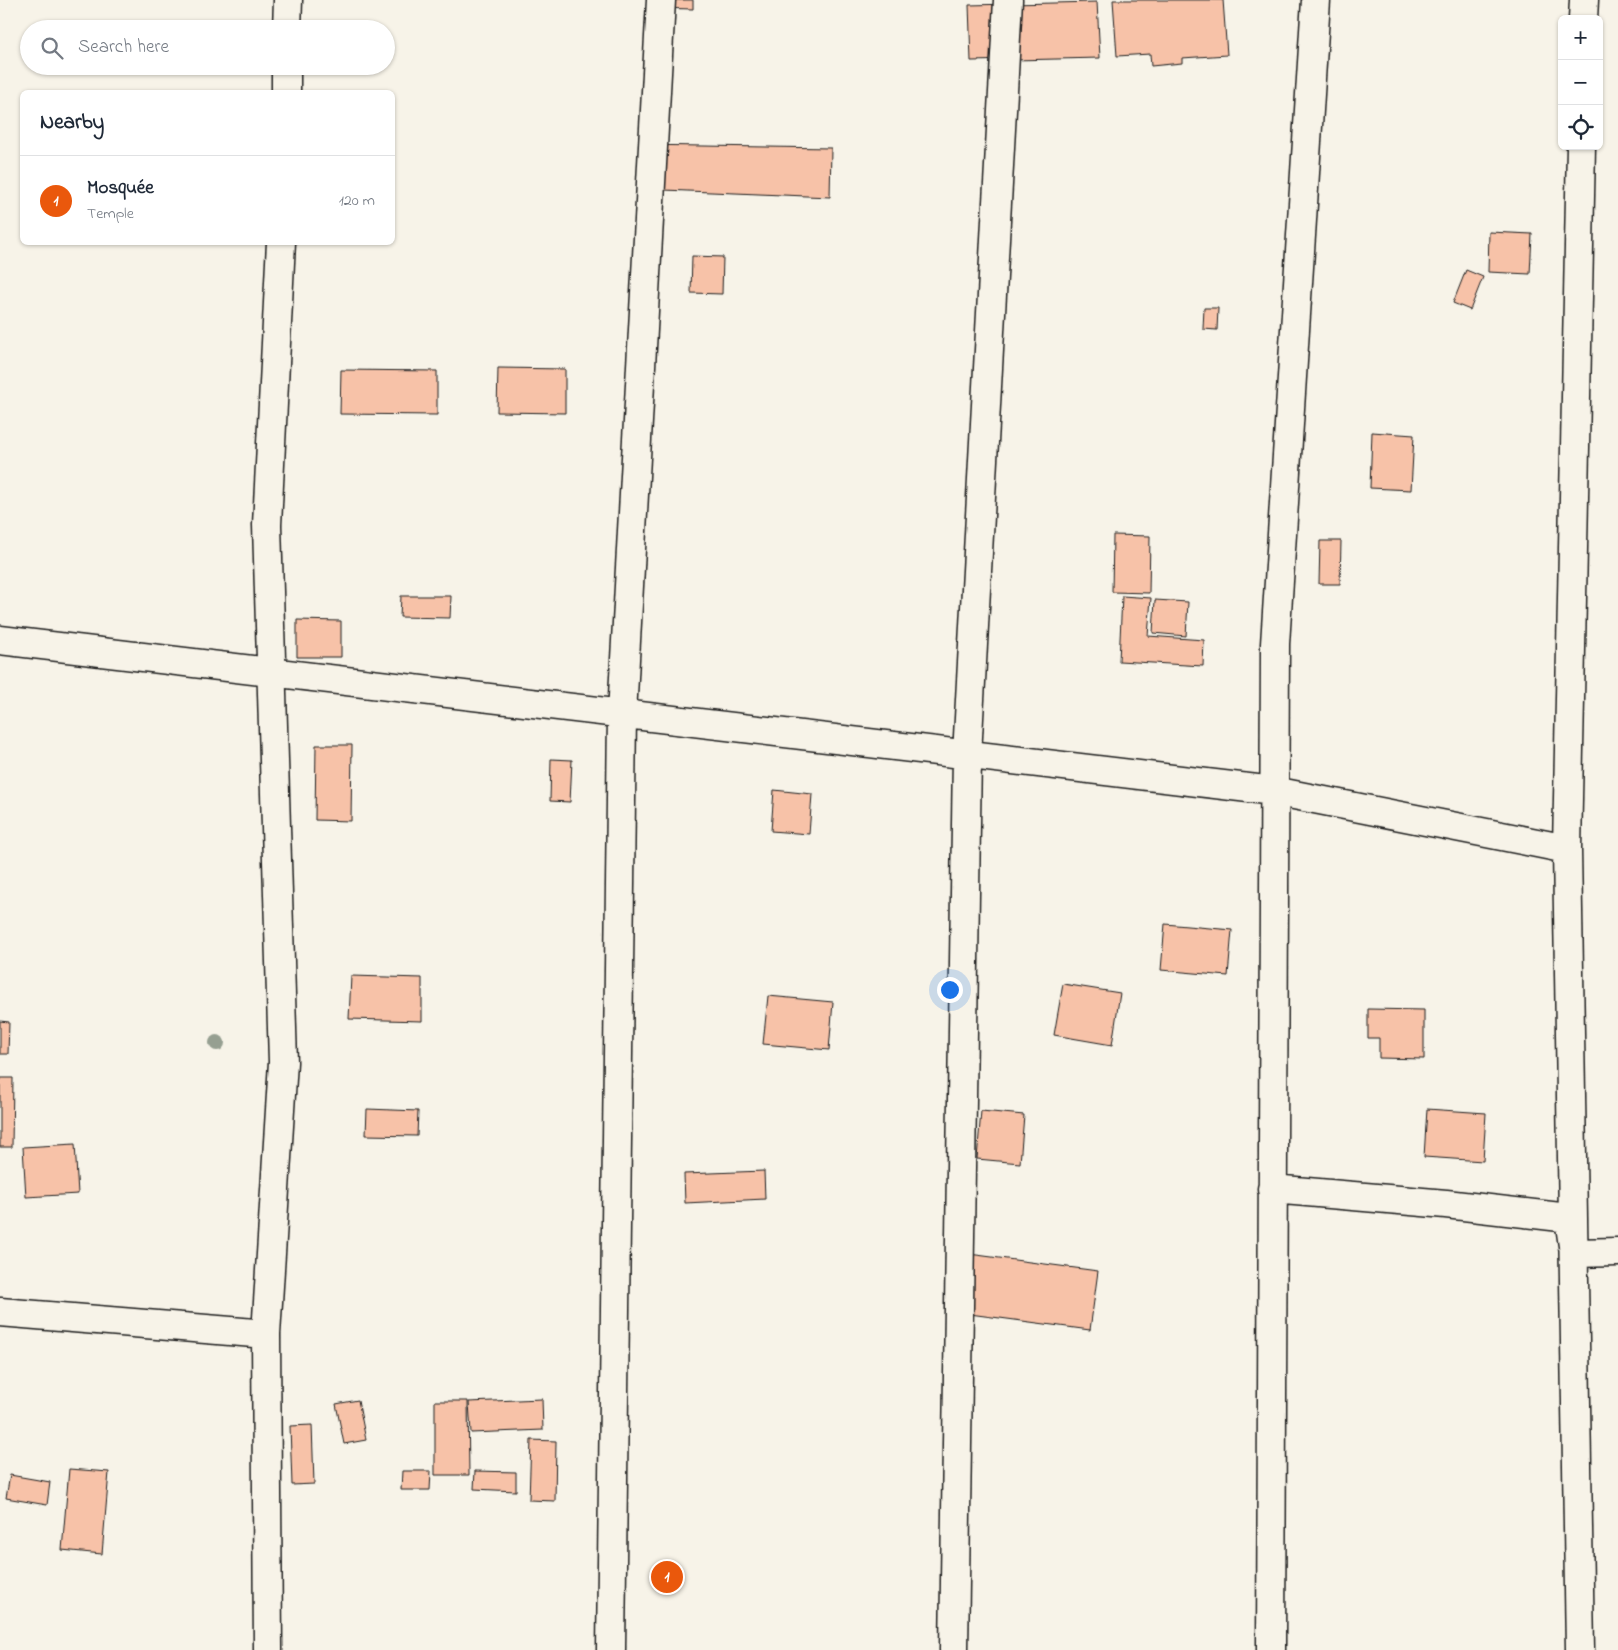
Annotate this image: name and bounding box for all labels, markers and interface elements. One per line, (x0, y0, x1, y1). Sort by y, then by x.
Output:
map controls (1558, 15, 1603, 150)
button: + (1558, 15, 1603, 60)
search box (20, 20, 395, 75)
icon: search (38, 34, 66, 62)
text: Search here (78, 34, 169, 61)
button: − (1558, 60, 1603, 105)
button: locate (1558, 105, 1603, 150)
text: Nearby (40, 108, 104, 138)
text: Mosquée (87, 175, 154, 202)
text: 1 (53, 189, 59, 213)
text: 120 m (339, 189, 375, 213)
text: Temple (87, 202, 134, 226)
your location (937, 977, 963, 1003)
pin: 1 (651, 1558, 683, 1596)

